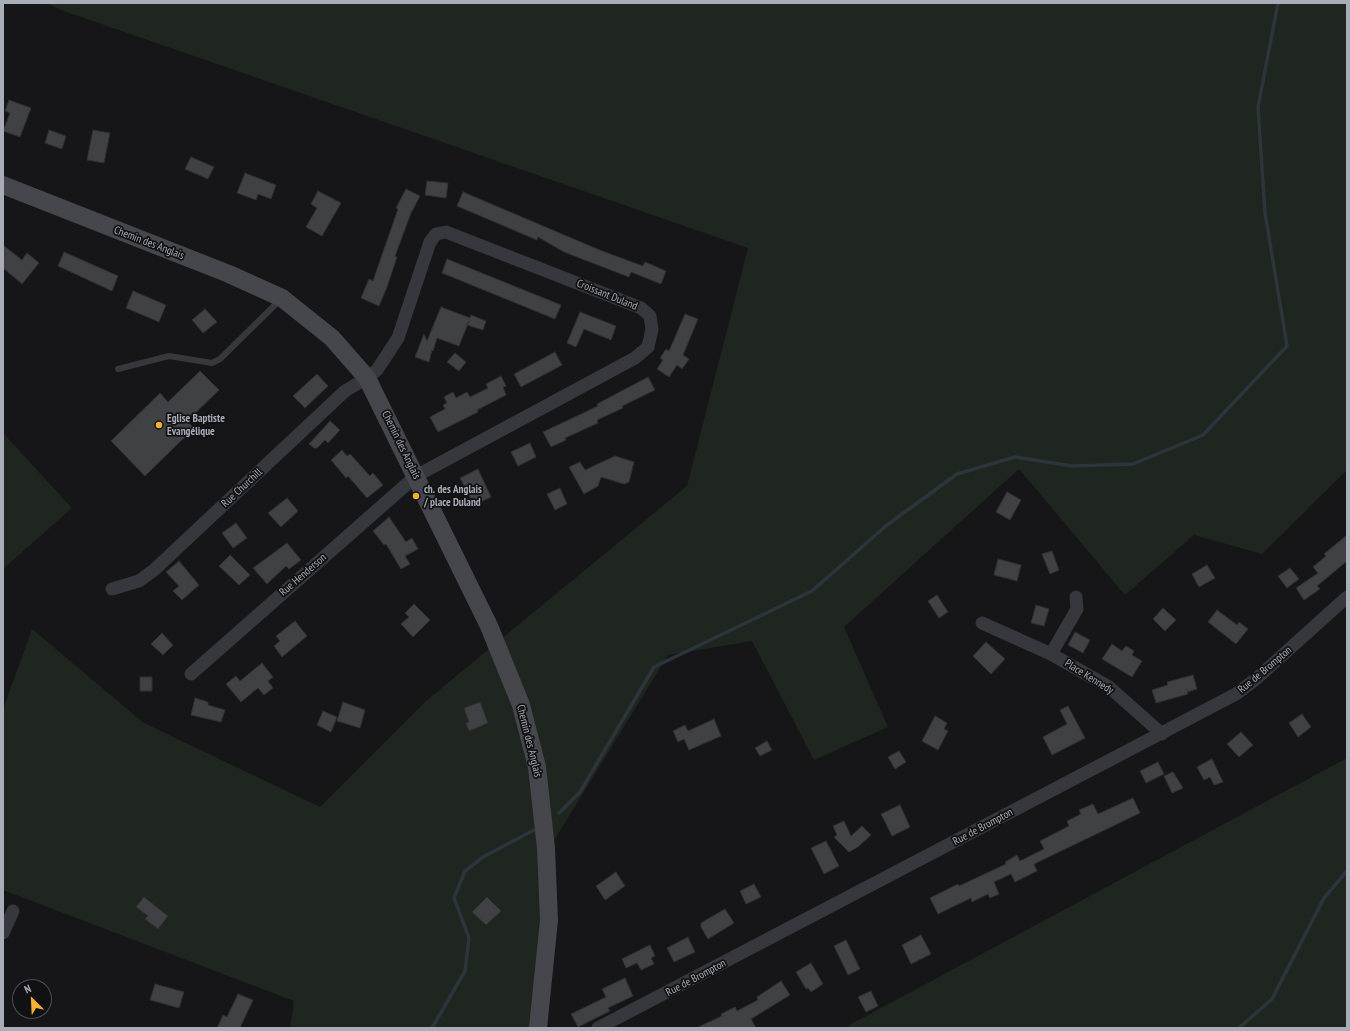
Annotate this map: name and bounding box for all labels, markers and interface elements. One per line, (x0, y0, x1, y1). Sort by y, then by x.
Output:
street label: Chemin des Anglais (112, 224, 186, 262)
street label: Croissant Duland (575, 277, 639, 313)
street label: Chemin des Anglais (379, 409, 423, 481)
place label: Eglise Baptiste Evangélique (167, 412, 225, 438)
marker: Eglise Baptiste Evangélique (154, 420, 164, 430)
street label: Rue Churchill (219, 466, 265, 510)
place label: ch. des Anglais / place Duland (424, 483, 482, 509)
marker: ch. des Anglais / place Duland (411, 491, 421, 501)
street label: Rue Henderson (277, 551, 329, 599)
street label: Rue de Brompton (1235, 644, 1295, 696)
street label: Place Kennedy (1062, 657, 1116, 697)
street label: Chemin des Anglais (514, 703, 544, 779)
street label: Rue de Brompton (951, 806, 1015, 848)
street label: Rue de Brompton (664, 957, 728, 999)
north arrow (12, 979, 52, 1019)
text: N (22, 981, 33, 997)

